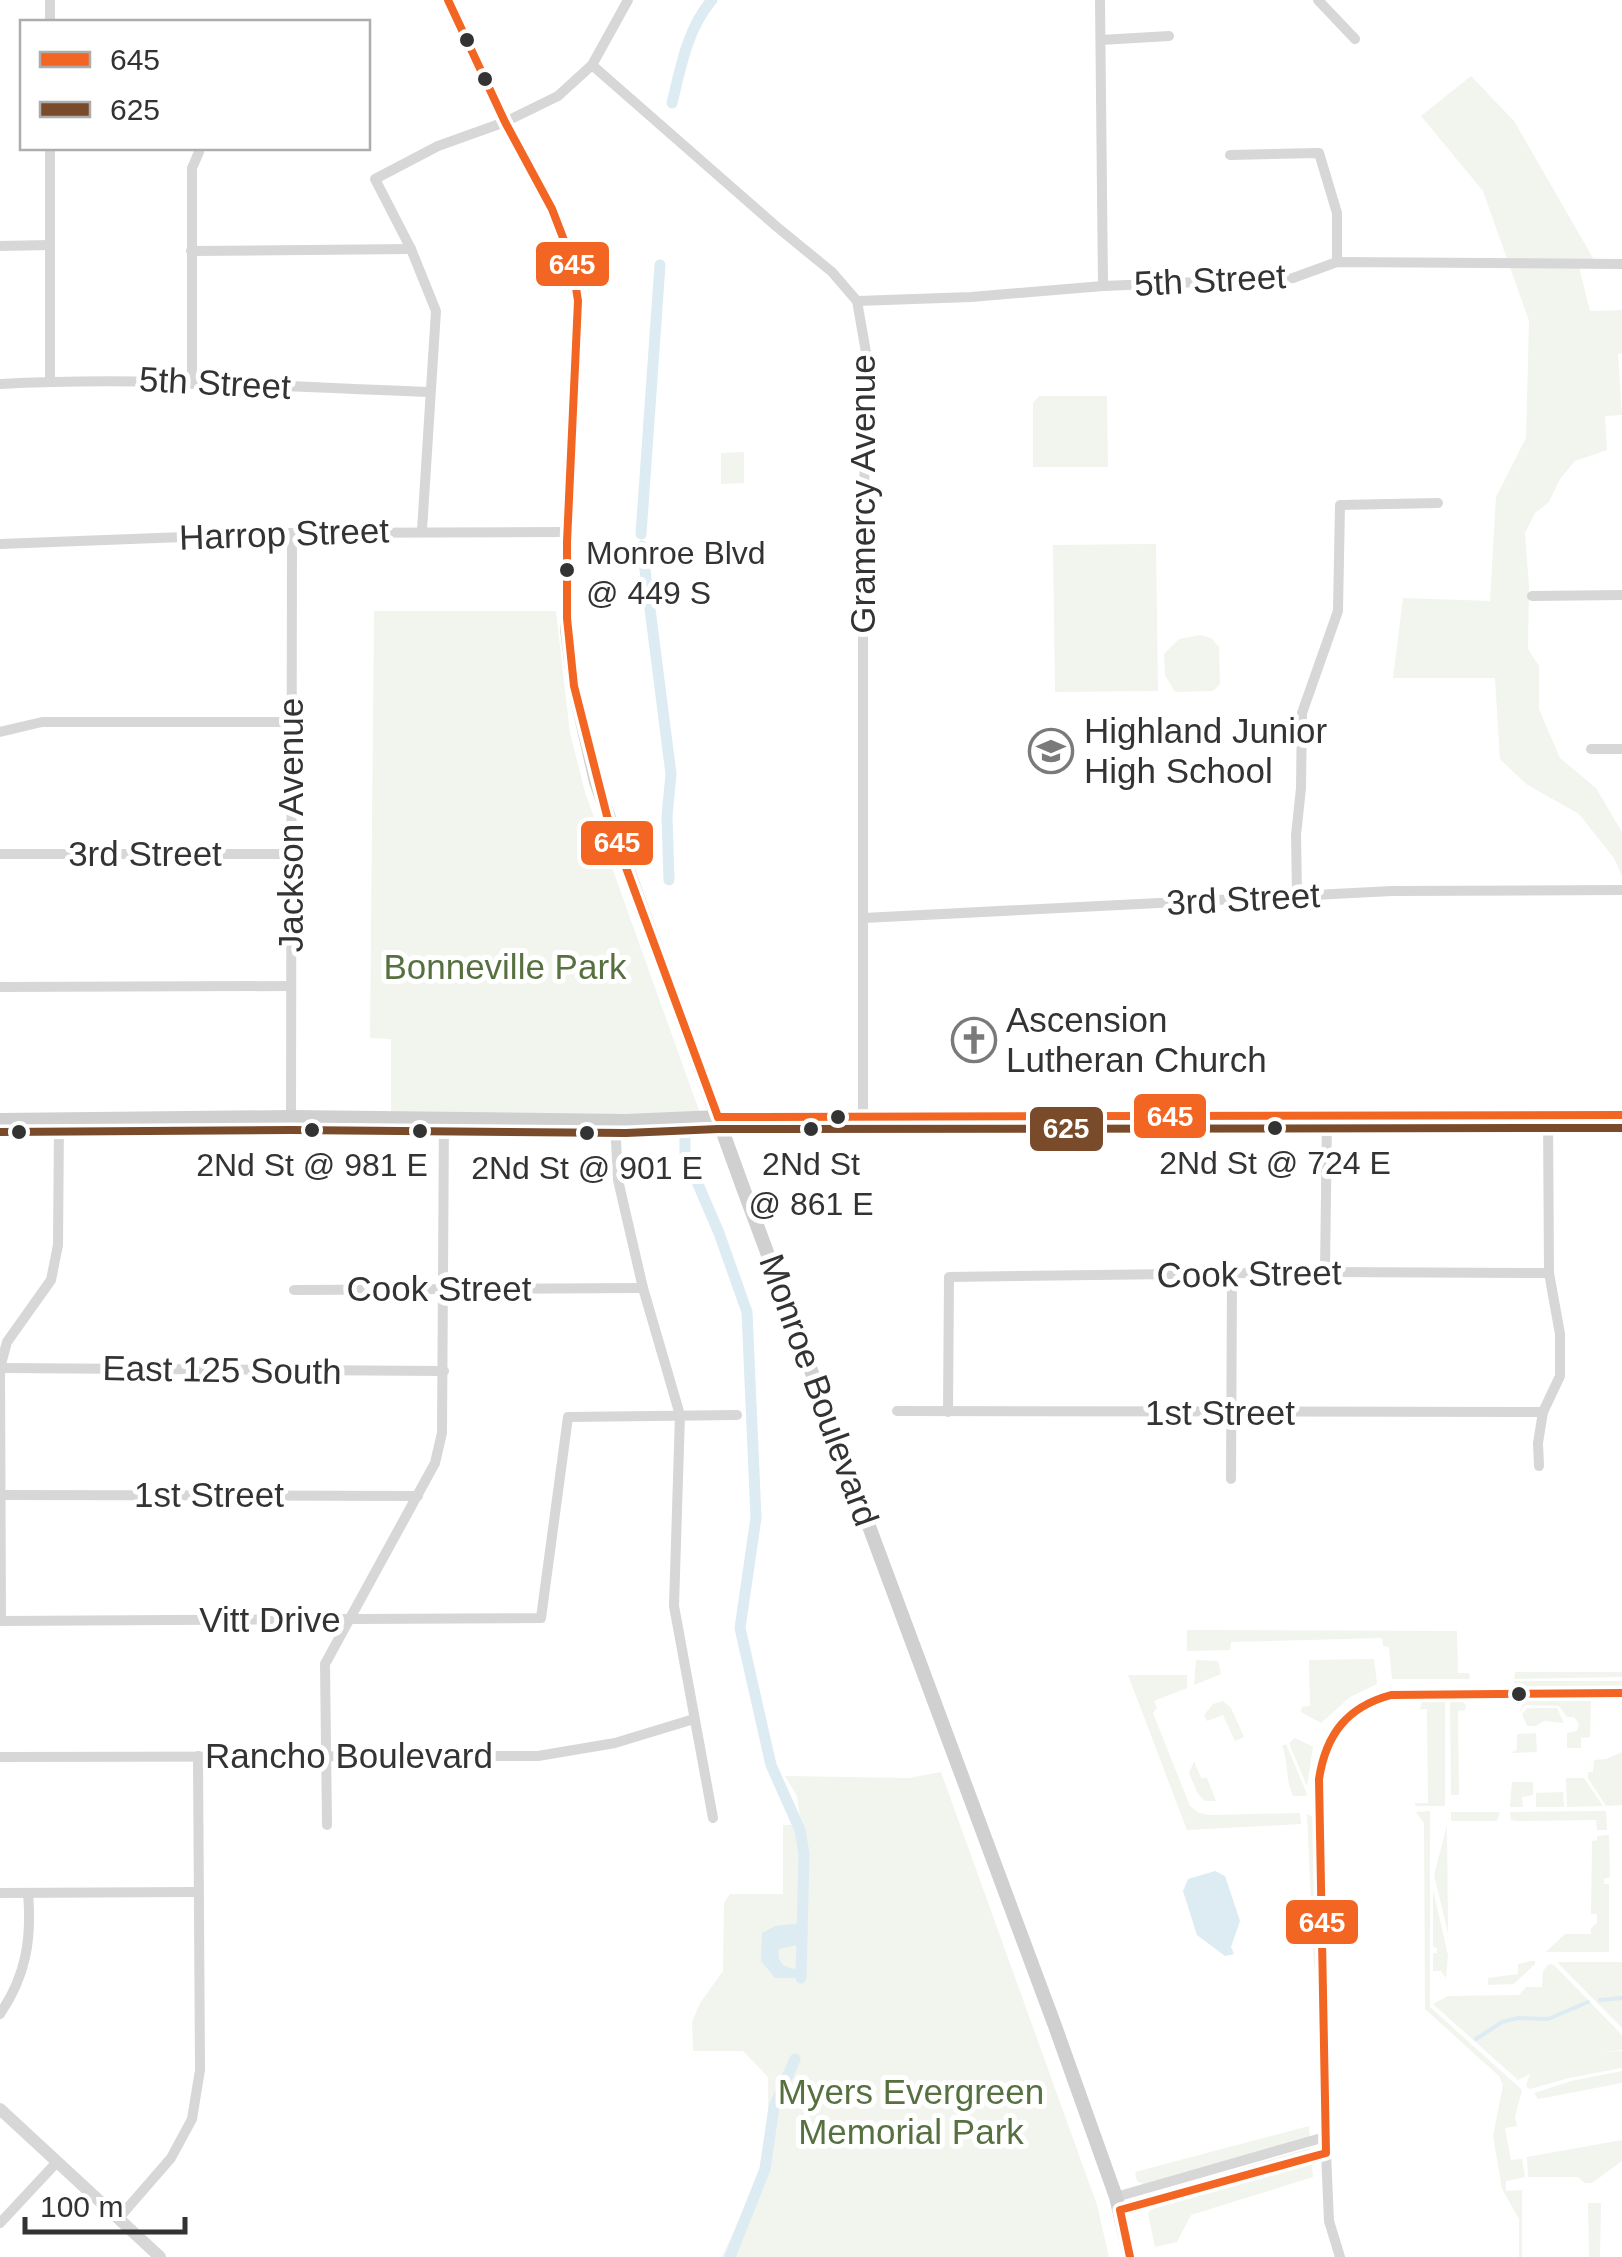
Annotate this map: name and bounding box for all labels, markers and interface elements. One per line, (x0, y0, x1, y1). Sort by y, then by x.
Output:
legend (20, 20, 370, 150)
unlabelled marker (457, 30, 477, 50)
text: 645 (110, 43, 160, 76)
unlabelled marker (475, 69, 495, 89)
text: 625 (110, 93, 160, 126)
line badge: 645 (534, 240, 611, 288)
text: 645 (549, 249, 595, 280)
street label: 5th Street (1133, 256, 1287, 303)
street label: Gramercy Avenue (843, 354, 882, 634)
street label: 5th Street (138, 359, 292, 406)
street label: Harrop Street (178, 510, 390, 557)
place label: Monroe Blvd @ 449 S (586, 535, 766, 611)
marker: Monroe Blvd @ 449 S (557, 560, 577, 580)
street label: Jackson Avenue (271, 698, 310, 952)
place label: Highland Junior High School (1084, 711, 1328, 790)
school or university icon: Highland Junior High School (1028, 728, 1074, 774)
line badge: 645 (579, 819, 655, 867)
text: 645 (594, 827, 640, 858)
street label: 3rd Street (68, 834, 222, 873)
street label: 3rd Street (1165, 875, 1321, 922)
park label: Bonneville Park (383, 947, 627, 986)
place label: Ascension Lutheran Church (1006, 1000, 1267, 1079)
church icon: Ascension Lutheran Church (951, 1017, 997, 1063)
line badge: 645 (1132, 1092, 1208, 1140)
text: 645 (1147, 1101, 1193, 1132)
line badge: 625 (1028, 1105, 1105, 1153)
unlabelled marker (828, 1107, 848, 1127)
text: 625 (1043, 1113, 1089, 1144)
marker: 2Nd St @ 724 E (1265, 1118, 1285, 1138)
marker: 2Nd St @ 861 E (801, 1119, 821, 1139)
marker: 2Nd St @ 981 E (302, 1120, 322, 1140)
unlabelled marker (410, 1121, 430, 1141)
unlabelled marker (9, 1122, 29, 1142)
marker: 2Nd St @ 901 E (577, 1123, 597, 1143)
place label: 2Nd St @ 724 E (1159, 1145, 1391, 1181)
place label: 2Nd St @ 861 E (749, 1146, 874, 1222)
place label: 2Nd St @ 981 E (196, 1147, 428, 1183)
place label: 2Nd St @ 901 E (471, 1150, 703, 1186)
street label: Monroe Boulevard (752, 1249, 887, 1531)
street label: Cook Street (1156, 1252, 1342, 1295)
street label: Cook Street (347, 1269, 532, 1308)
street label: East 125 South (102, 1348, 342, 1391)
street label: 1st Street (1145, 1393, 1295, 1432)
street label: 1st Street (134, 1475, 284, 1514)
street label: Vitt Drive (199, 1600, 341, 1639)
unlabelled marker (1509, 1684, 1529, 1704)
street label: Rancho Boulevard (205, 1736, 493, 1775)
line badge: 645 (1284, 1898, 1360, 1946)
text: 645 (1299, 1907, 1345, 1938)
park label: Myers Evergreen Memorial Park (778, 2072, 1044, 2151)
scale bar (25, 2172, 185, 2234)
text: 100 m (40, 2190, 123, 2223)

